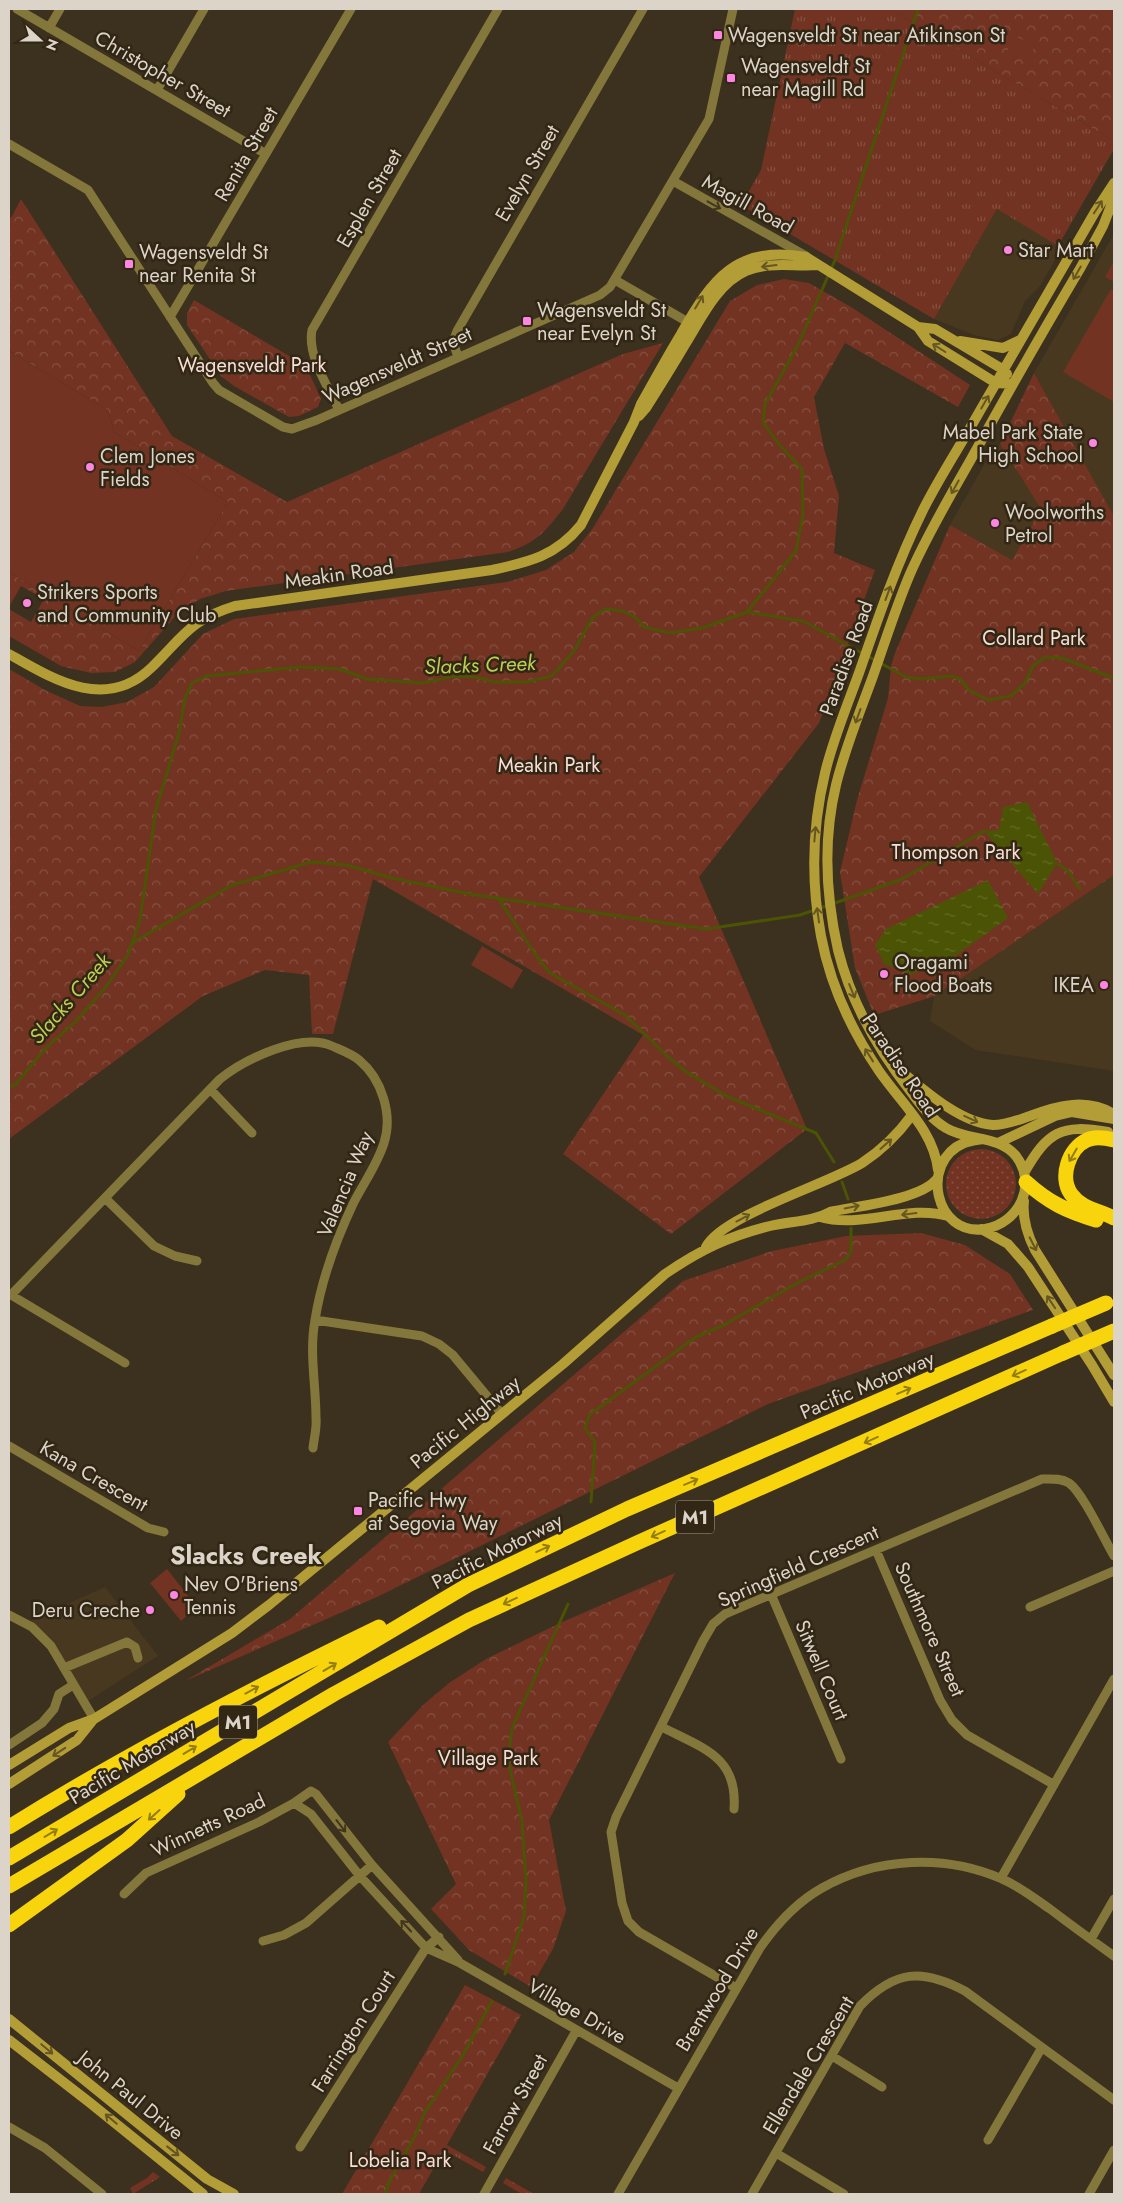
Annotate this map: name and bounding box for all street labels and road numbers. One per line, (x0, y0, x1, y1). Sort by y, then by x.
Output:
street label: Christopher Street (89, 24, 236, 125)
street label: Renita Street (208, 101, 285, 207)
street label: Evelyn Street (488, 119, 567, 227)
street label: Esplen Street (329, 143, 409, 253)
street label: Magill Road (697, 167, 799, 242)
street label: Wagensveldt Street (318, 319, 477, 411)
street label: Meakin Road (283, 552, 395, 596)
street label: Paradise Road (812, 597, 881, 720)
street label: Paradise Road (855, 1007, 946, 1123)
street label: Valencia Way (310, 1126, 381, 1242)
street label: Pacific Motorway (796, 1344, 939, 1427)
street label: Pacific Highway (404, 1369, 527, 1476)
street label: Kana Crescent (34, 1434, 153, 1519)
road number: M1 (676, 1500, 714, 1534)
street label: Pacific Motorway (427, 1506, 568, 1597)
street label: Springfield Crescent (713, 1518, 883, 1615)
street label: Southmore Street (887, 1557, 972, 1701)
street label: Sitwell Court (787, 1615, 856, 1725)
road number: M1 (219, 1705, 257, 1738)
street label: Pacific Motorway (63, 1713, 201, 1812)
street label: Winnetts Road (146, 1786, 270, 1865)
street label: Brentwood Drive (669, 1922, 766, 2057)
street label: Farrington Court (304, 1965, 403, 2098)
street label: Village Drive (522, 1972, 631, 2051)
street label: Ellendale Crescent (756, 1990, 861, 2140)
street label: John Paul Drive (69, 2042, 190, 2147)
street label: Farrow Street (476, 2049, 555, 2160)

